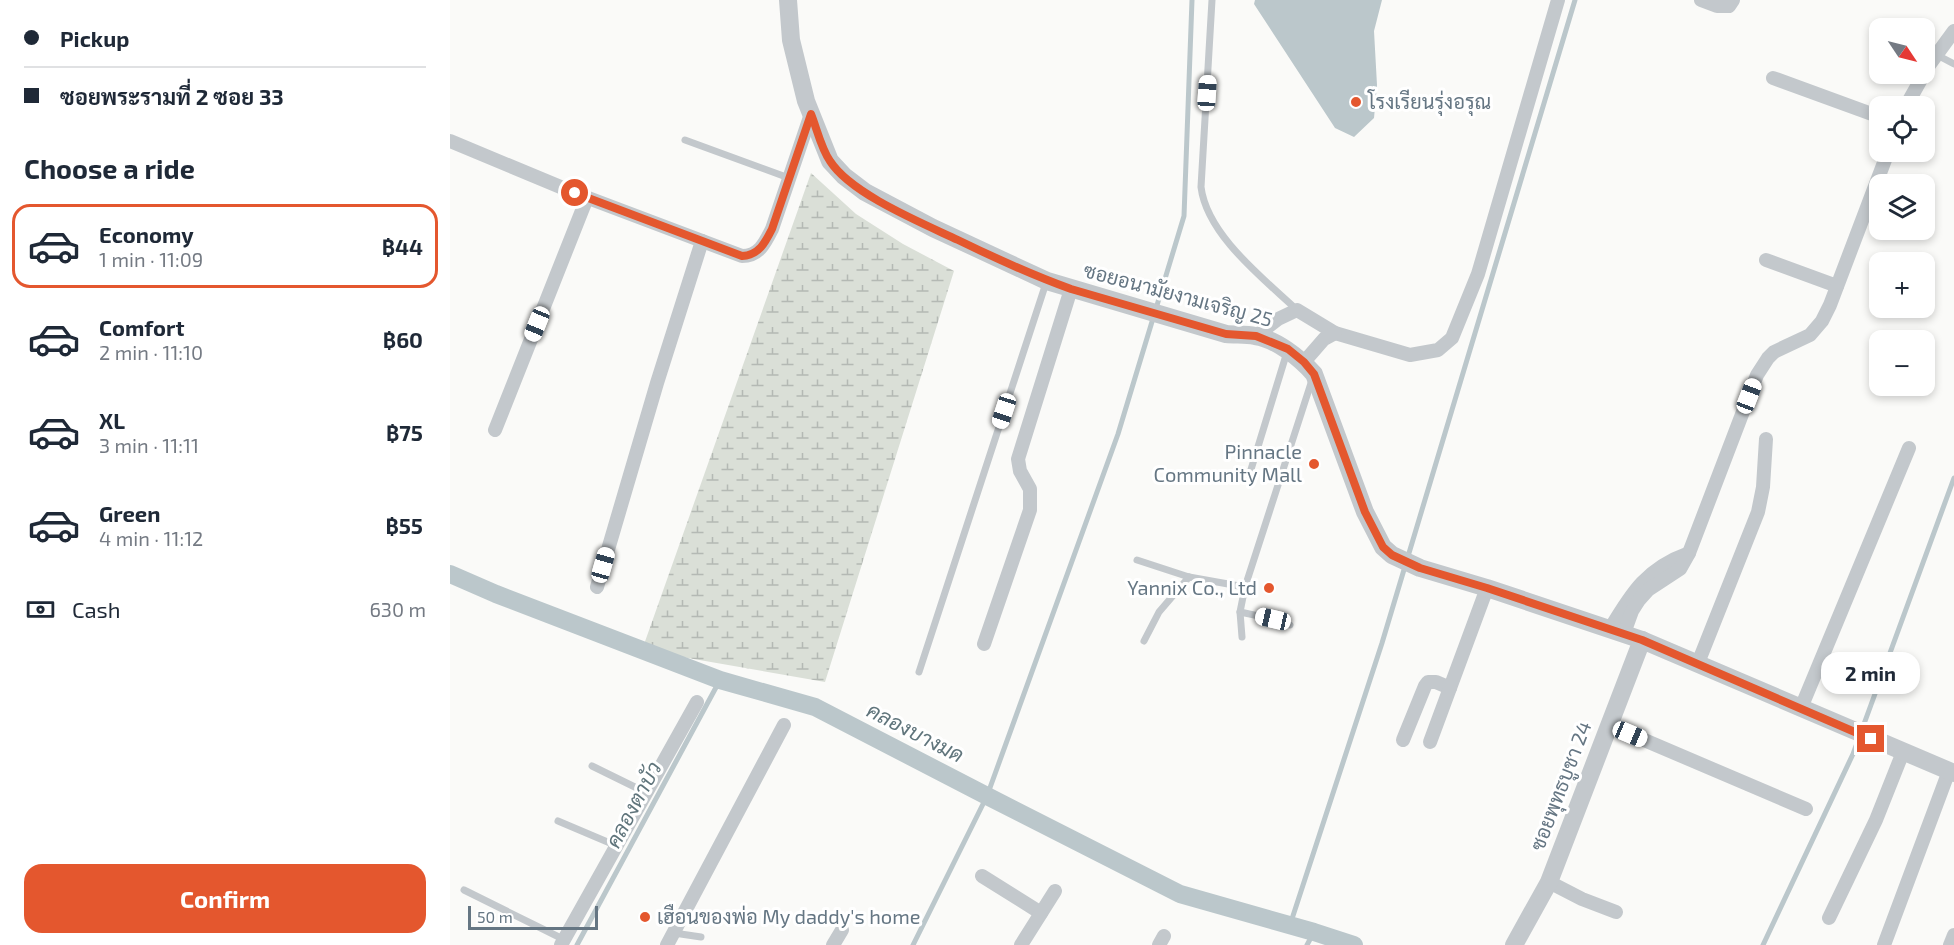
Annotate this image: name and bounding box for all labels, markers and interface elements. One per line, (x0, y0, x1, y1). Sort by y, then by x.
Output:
north arrow (1869, 18, 1935, 84)
map controls (1869, 18, 1935, 396)
text: Pickup (60, 25, 129, 51)
car (1197, 74, 1217, 112)
text: ซอยพระรามที่ 2 ซอย 33 (60, 83, 284, 109)
place label: โรงเรียนรุ่งอรุณ (1367, 89, 1491, 116)
marker: โรงเรียนรุ่งอรุณ (1349, 95, 1363, 109)
button: locate (1869, 96, 1935, 162)
text: Choose a ride (24, 152, 195, 184)
button: layers (1869, 174, 1935, 240)
route start (561, 179, 588, 206)
icon: car (27, 219, 81, 273)
text: Economy (99, 221, 194, 247)
text: ฿44 (382, 233, 423, 259)
text: 1 min · 11:09 (99, 247, 203, 271)
button: + (1869, 252, 1935, 318)
street label: ซอยอนามัยงามเจริญ 25 (1081, 257, 1275, 332)
car (522, 304, 552, 344)
icon: car (27, 312, 81, 366)
text: Comfort (99, 314, 184, 340)
text: ฿60 (383, 326, 423, 352)
button: − (1869, 330, 1935, 396)
text: 2 min · 11:10 (99, 340, 203, 364)
car (1734, 376, 1764, 416)
car (990, 391, 1018, 431)
icon: car (27, 405, 81, 459)
text: XL (99, 407, 125, 433)
text: ฿75 (386, 419, 423, 445)
text: 3 min · 11:11 (99, 433, 199, 457)
place label: Pinnacle Community Mall (1154, 439, 1302, 486)
marker: Pinnacle Community Mall (1307, 457, 1321, 471)
icon: car (27, 498, 81, 552)
text: Green (99, 500, 161, 526)
text: ฿55 (385, 512, 423, 538)
text: 4 min · 11:12 (99, 526, 203, 550)
car (589, 545, 617, 585)
place label: Yannix Co., Ltd (1127, 575, 1257, 599)
marker: Yannix Co., Ltd (1262, 581, 1276, 595)
icon: cash (24, 593, 57, 626)
text: Cash (72, 596, 121, 622)
text: 630 m (369, 597, 426, 621)
car (1253, 606, 1293, 632)
callout: 2 min (1822, 652, 1920, 694)
text: 2 min (1845, 661, 1896, 685)
water label: คลองบางมด (863, 697, 968, 767)
street label: ซอยพุทธบูชา 24 (1524, 718, 1599, 855)
car (1610, 719, 1650, 749)
route end (1857, 725, 1884, 752)
water label: คลองตาบัว (600, 757, 666, 852)
button: Confirm (24, 864, 426, 933)
scale bar (468, 903, 598, 930)
place label: เฮือนของพ่อ My daddy's home (657, 903, 920, 928)
text: 50 m (477, 907, 513, 926)
marker: เฮือนของพ่อ My daddy's home (638, 910, 652, 924)

